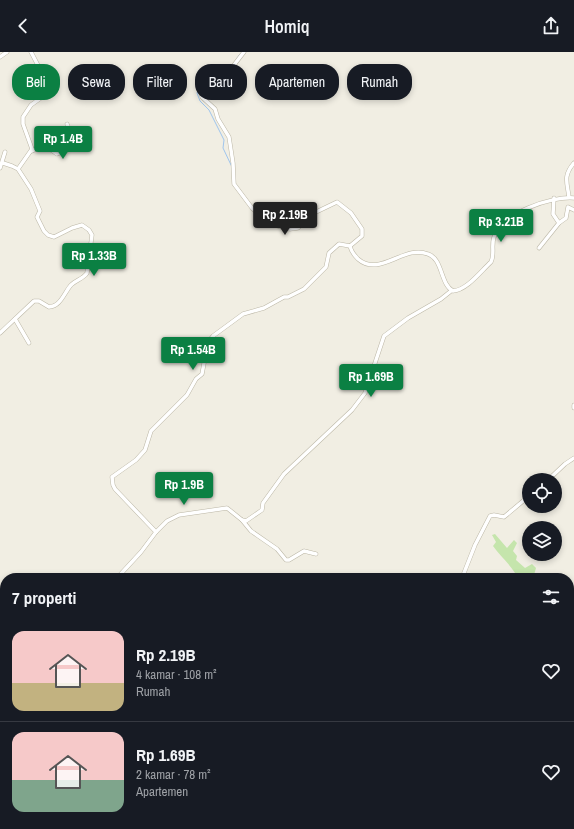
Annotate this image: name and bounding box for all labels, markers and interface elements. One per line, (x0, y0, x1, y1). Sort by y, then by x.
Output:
text: Homiq (264, 14, 310, 39)
icon: back (12, 15, 34, 37)
icon: share (540, 15, 562, 37)
chip: Beli (12, 64, 60, 100)
chip: Sewa (68, 64, 125, 100)
chip: Filter (133, 64, 187, 100)
chip: Baru (195, 64, 247, 100)
chip: Apartemen (255, 64, 339, 100)
chip: Rumah (347, 64, 412, 100)
pin: Rp 1.4B (26, 126, 100, 160)
text: Rp 1.4B (43, 130, 83, 147)
pin: Rp 2.19B (244, 202, 326, 236)
text: Rp 2.19B (262, 206, 308, 223)
pin: Rp 3.21B (460, 209, 542, 243)
text: Rp 3.21B (478, 213, 524, 230)
pin: Rp 1.33B (53, 243, 135, 277)
text: Rp 1.33B (71, 247, 117, 264)
pin: Rp 1.54B (152, 337, 234, 371)
text: Rp 1.54B (170, 341, 216, 358)
pin: Rp 1.69B (330, 364, 412, 398)
text: Rp 1.69B (348, 368, 394, 385)
pin: Rp 1.9B (147, 472, 221, 506)
map controls (522, 473, 562, 561)
button: locate (522, 473, 562, 513)
text: Rp 1.9B (164, 476, 204, 493)
button: layers (522, 521, 562, 561)
text: 7 properti (12, 586, 76, 609)
icon: filters (540, 586, 562, 608)
text: Rp 2.19B (136, 643, 196, 666)
icon: home (44, 647, 92, 695)
icon: heart (540, 660, 562, 682)
text: 4 kamar · 108 m² (136, 666, 217, 683)
text: Rumah (136, 683, 170, 700)
text: Rp 1.69B (136, 743, 196, 766)
icon: home (44, 748, 92, 796)
icon: heart (540, 761, 562, 783)
text: 2 kamar · 78 m² (136, 766, 211, 783)
text: Apartemen (136, 783, 188, 800)

